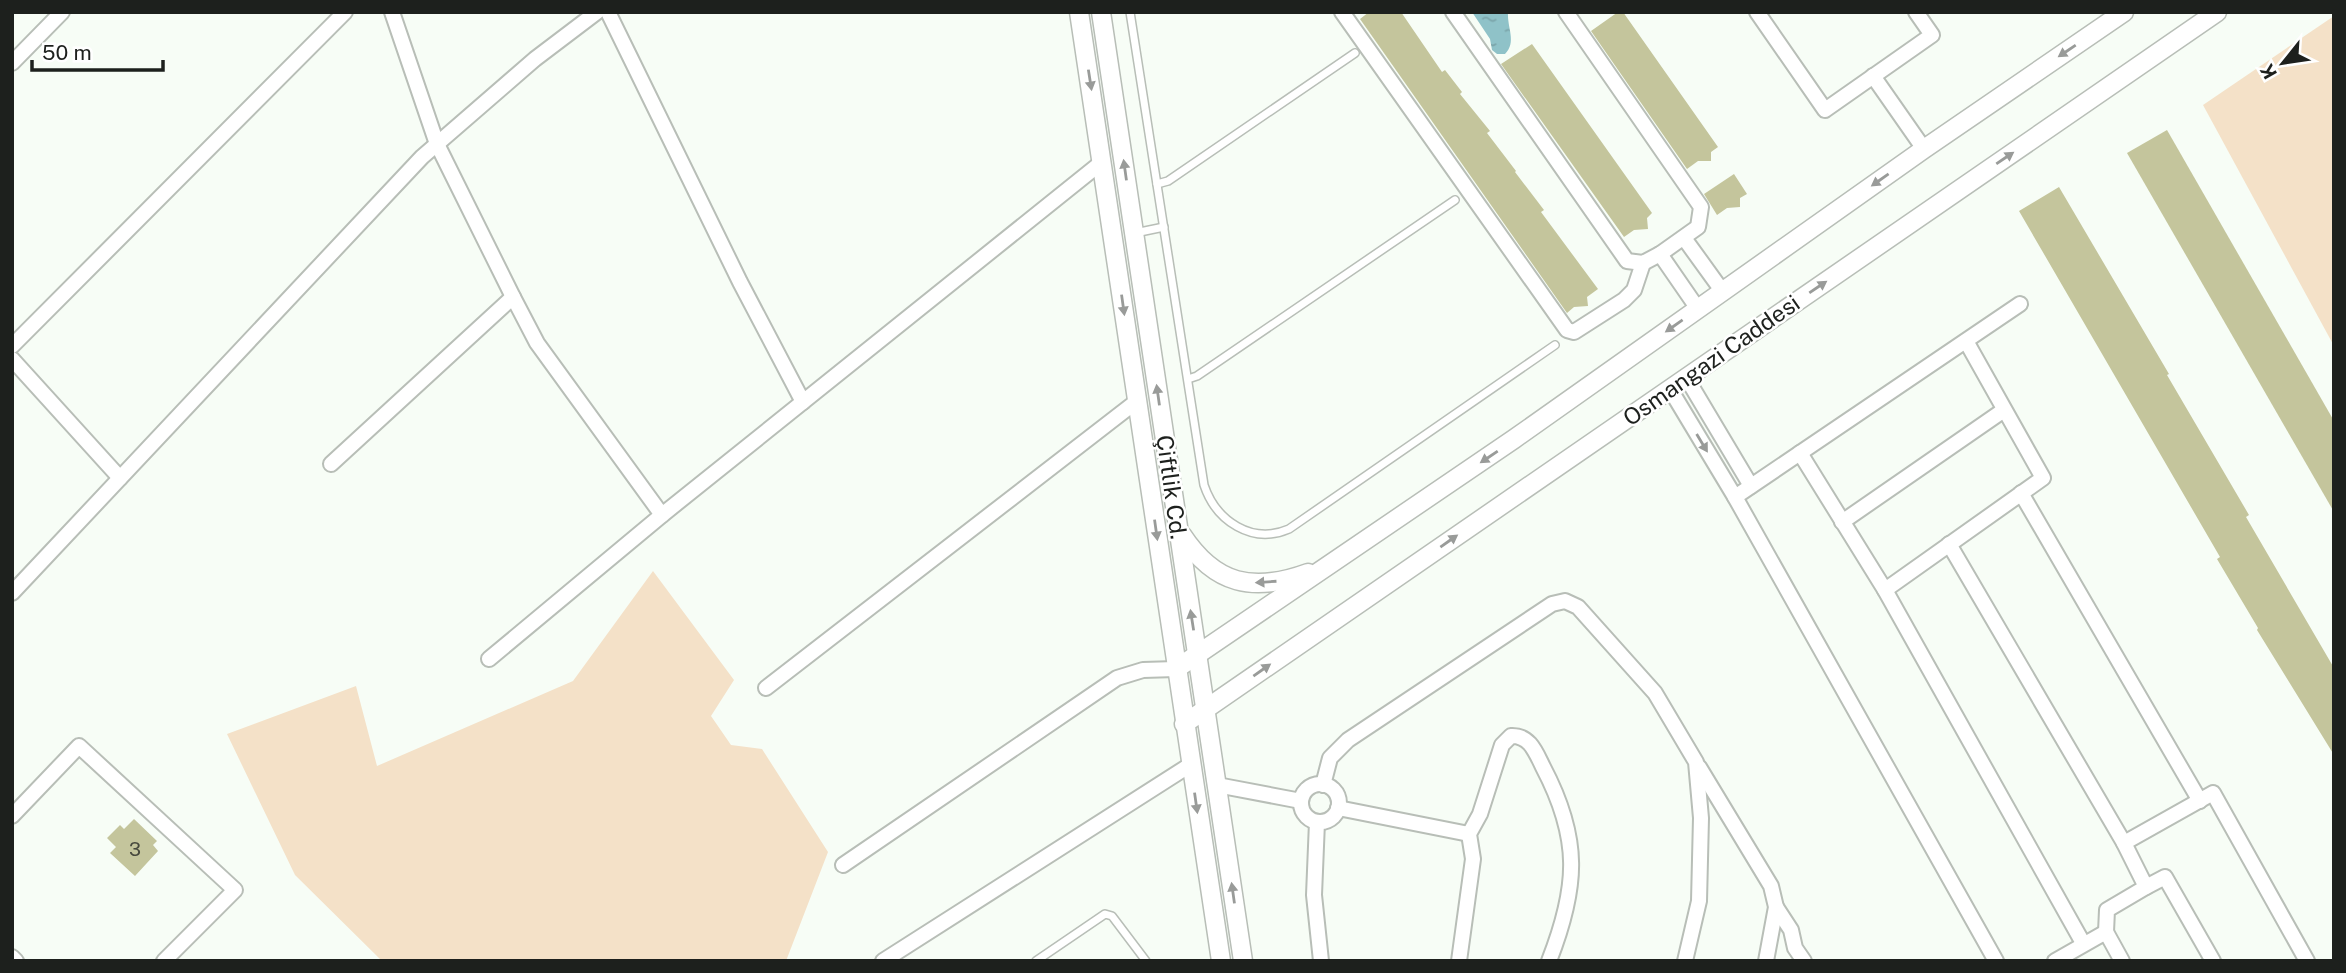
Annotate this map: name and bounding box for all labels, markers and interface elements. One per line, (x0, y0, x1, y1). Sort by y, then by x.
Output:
scale bar (32, 28, 163, 72)
north arrow (2248, 28, 2318, 98)
text: 50 m (42, 40, 92, 65)
one-way arrow (2058, 44, 2076, 58)
text: K (2255, 60, 2281, 83)
one-way arrow (1085, 69, 1096, 91)
one-way arrow (1996, 152, 2015, 165)
one-way arrow (1119, 159, 1130, 181)
one-way arrow (1871, 173, 1889, 187)
one-way arrow (1809, 280, 1827, 294)
street label: Osmangazi Caddesi (1618, 289, 1804, 431)
one-way arrow (1118, 294, 1129, 316)
one-way arrow (1665, 318, 1683, 332)
one-way arrow (1153, 384, 1164, 406)
street label: Çiftlik Cd. (1151, 433, 1193, 541)
one-way arrow (1696, 434, 1709, 453)
one-way arrow (1479, 450, 1498, 463)
one-way arrow (1151, 519, 1162, 541)
one-way arrow (1440, 534, 1458, 548)
one-way arrow (1254, 577, 1276, 588)
one-way arrow (1186, 609, 1197, 631)
one-way arrow (1253, 663, 1271, 677)
one-way arrow (1191, 793, 1202, 815)
house number: 3 (129, 838, 141, 860)
one-way arrow (1227, 882, 1238, 904)

